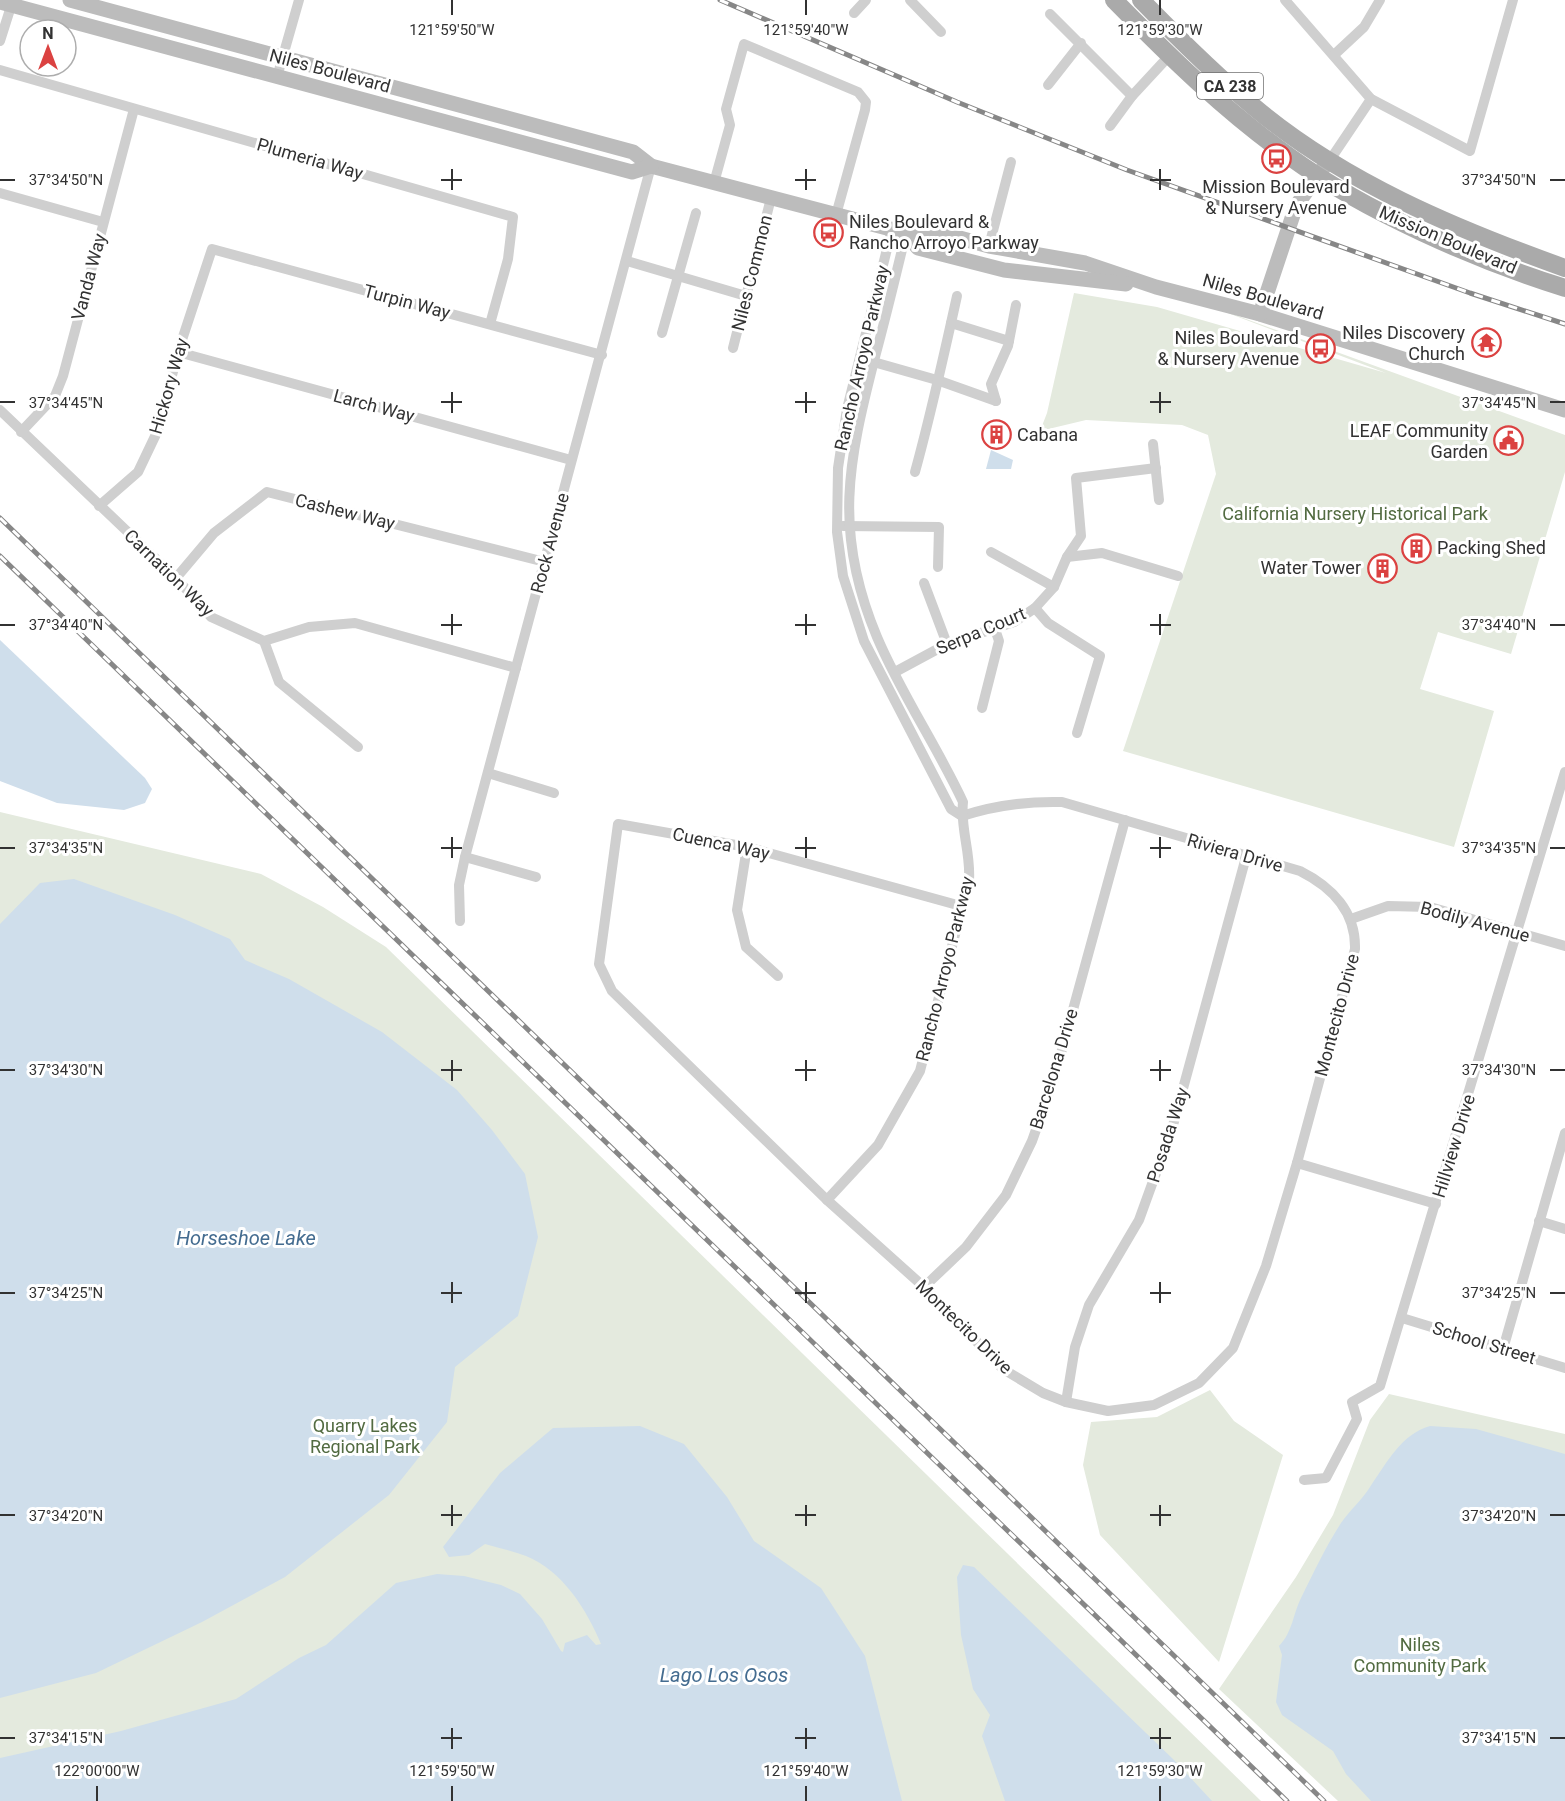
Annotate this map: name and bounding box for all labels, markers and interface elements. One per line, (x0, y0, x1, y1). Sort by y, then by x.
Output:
north arrow (18, 18, 78, 78)
text: 121°59'50"W (409, 21, 495, 39)
text: 121°59'40"W (763, 21, 849, 39)
text: 121°59'30"W (1117, 21, 1203, 39)
text: N (42, 24, 54, 43)
street label: Niles Boulevard (267, 44, 393, 97)
road number: CA 238 (1197, 73, 1263, 99)
street label: Plumeria Way (255, 133, 366, 184)
bus stop icon: Mission Boulevard & Nursery Avenue (1260, 142, 1292, 174)
text: 37°34'50"N (29, 171, 103, 189)
text: 37°34'50"N (1462, 171, 1536, 189)
place label: Mission Boulevard & Nursery Avenue (1202, 176, 1350, 218)
street label: Mission Boulevard (1376, 201, 1520, 278)
place label: Niles Boulevard & Rancho Arroyo Parkway (849, 211, 1039, 253)
street label: Niles Common (727, 213, 776, 333)
bus stop icon: Niles Boulevard & Rancho Arroyo Parkway (812, 216, 844, 248)
street label: Vanda Way (67, 231, 110, 323)
street label: Rancho Arroyo Parkway (830, 263, 893, 453)
street label: Niles Boulevard (1200, 269, 1326, 324)
street label: Turpin Way (362, 280, 453, 323)
place label: Niles Discovery Church (1342, 322, 1465, 364)
place label: Niles Boulevard & Nursery Avenue (1158, 327, 1299, 369)
temple icon: Niles Discovery Church (1470, 327, 1502, 359)
bus stop icon: Niles Boulevard & Nursery Avenue (1304, 332, 1336, 364)
street label: Hickory Way (145, 335, 192, 436)
street label: Larch Way (331, 385, 417, 427)
text: 37°34'45"N (29, 394, 103, 412)
text: 37°34'45"N (1462, 394, 1536, 412)
building icon: Cabana (980, 419, 1012, 451)
place label: LEAF Community Garden (1350, 420, 1488, 462)
place label: Cabana (1017, 424, 1078, 445)
public building icon: LEAF Community Garden (1493, 425, 1525, 457)
street label: Cashew Way (293, 489, 398, 534)
street label: Rock Avenue (526, 490, 573, 595)
park label: California Nursery Historical Park (1222, 503, 1489, 524)
street label: Carnation Way (120, 525, 219, 621)
building icon: Packing Shed (1400, 532, 1432, 564)
place label: Packing Shed (1437, 537, 1546, 558)
building icon: Water Tower (1366, 552, 1398, 584)
place label: Water Tower (1261, 557, 1361, 578)
street label: Serpa Court (933, 602, 1029, 659)
text: 37°34'40"N (29, 616, 103, 634)
text: 37°34'40"N (1462, 616, 1536, 634)
street label: Cuenca Way (671, 823, 772, 864)
street label: Riviera Drive (1185, 829, 1285, 876)
text: 37°34'35"N (29, 839, 103, 857)
text: 37°34'35"N (1462, 839, 1536, 857)
street label: Rancho Arroyo Parkway (911, 874, 978, 1064)
street label: Bodily Avenue (1418, 897, 1532, 946)
street label: Montecito Drive (1310, 951, 1363, 1078)
street label: Barcelona Drive (1025, 1006, 1082, 1132)
text: 37°34'30"N (29, 1061, 103, 1079)
text: 37°34'30"N (1462, 1061, 1536, 1079)
street label: Posada Way (1142, 1084, 1193, 1185)
street label: Hillview Drive (1428, 1092, 1479, 1200)
water label: Horseshoe Lake (176, 1226, 316, 1250)
street label: Montecito Drive (912, 1275, 1017, 1378)
text: 37°34'25"N (29, 1284, 103, 1302)
text: 37°34'25"N (1462, 1284, 1536, 1302)
street label: School Street (1430, 1317, 1538, 1368)
park label: Quarry Lakes Regional Park (310, 1415, 421, 1457)
text: 37°34'20"N (29, 1507, 103, 1525)
text: 37°34'20"N (1462, 1507, 1536, 1525)
park label: Niles Community Park (1354, 1634, 1487, 1676)
water label: Lago Los Osos (660, 1663, 788, 1687)
text: 37°34'15"N (29, 1729, 103, 1747)
text: 37°34'15"N (1462, 1729, 1536, 1747)
text: 122°00'00"W (54, 1762, 140, 1780)
text: 121°59'50"W (409, 1762, 495, 1780)
text: 121°59'40"W (763, 1762, 849, 1780)
text: 121°59'30"W (1117, 1762, 1203, 1780)

